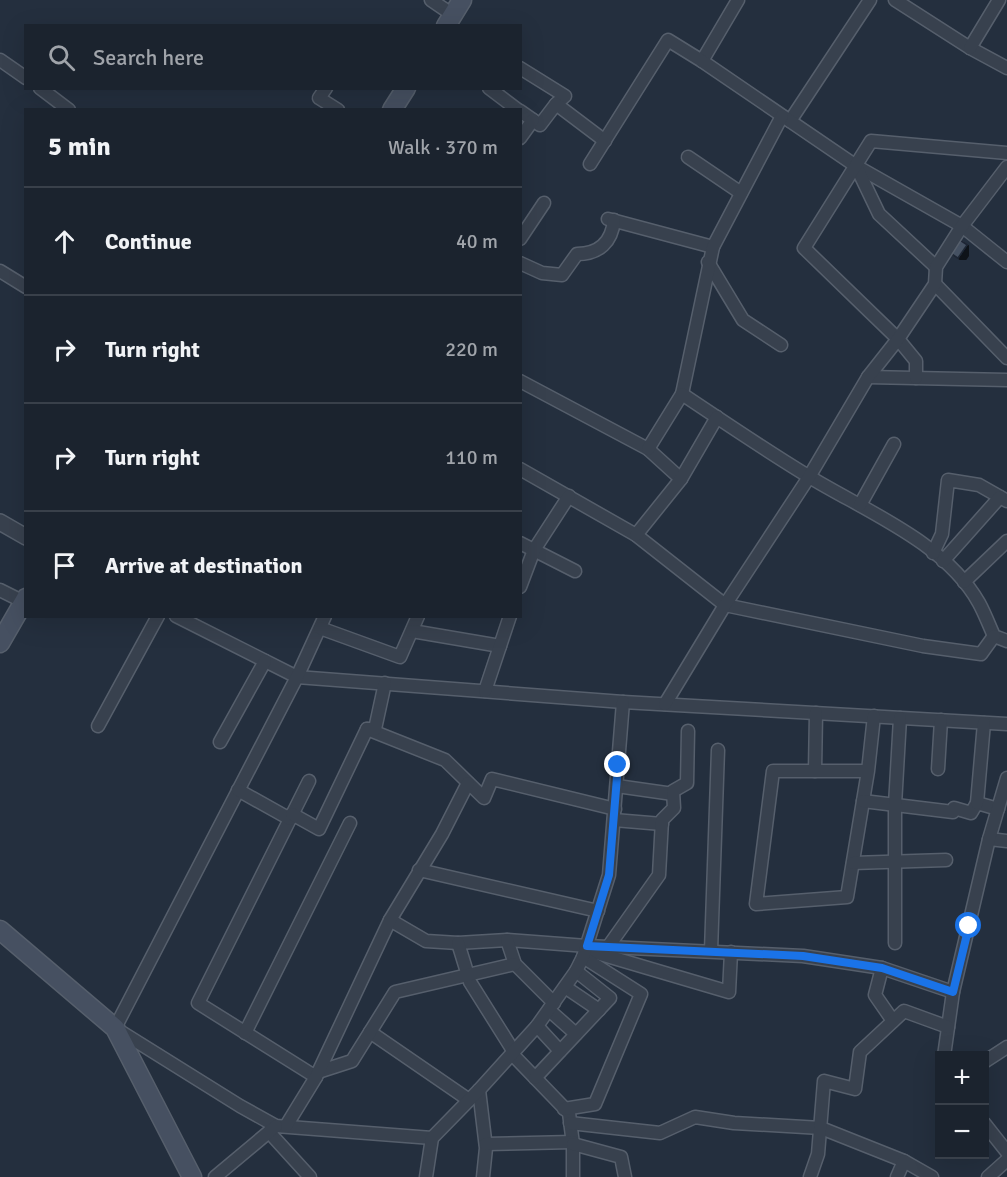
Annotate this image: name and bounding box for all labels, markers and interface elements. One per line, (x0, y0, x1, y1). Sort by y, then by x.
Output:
search box (24, 24, 522, 90)
icon: search (45, 41, 78, 74)
text: Search here (93, 44, 204, 71)
text: 5 min (48, 131, 111, 163)
text: Walk · 370 m (388, 135, 498, 160)
icon: ahead (48, 225, 81, 258)
text: Continue (105, 228, 192, 255)
text: 40 m (456, 229, 498, 254)
icon: right (48, 333, 81, 366)
text: Turn right (105, 336, 200, 363)
text: 220 m (445, 337, 498, 362)
icon: right (48, 441, 81, 474)
text: Turn right (105, 444, 200, 471)
text: 110 m (445, 445, 498, 470)
icon: arrive (48, 549, 81, 582)
text: Arrive at destination (105, 552, 302, 579)
route end (604, 751, 630, 777)
route start (955, 912, 981, 938)
map controls (935, 1051, 989, 1159)
button: + (935, 1051, 989, 1105)
button: − (935, 1105, 989, 1159)

